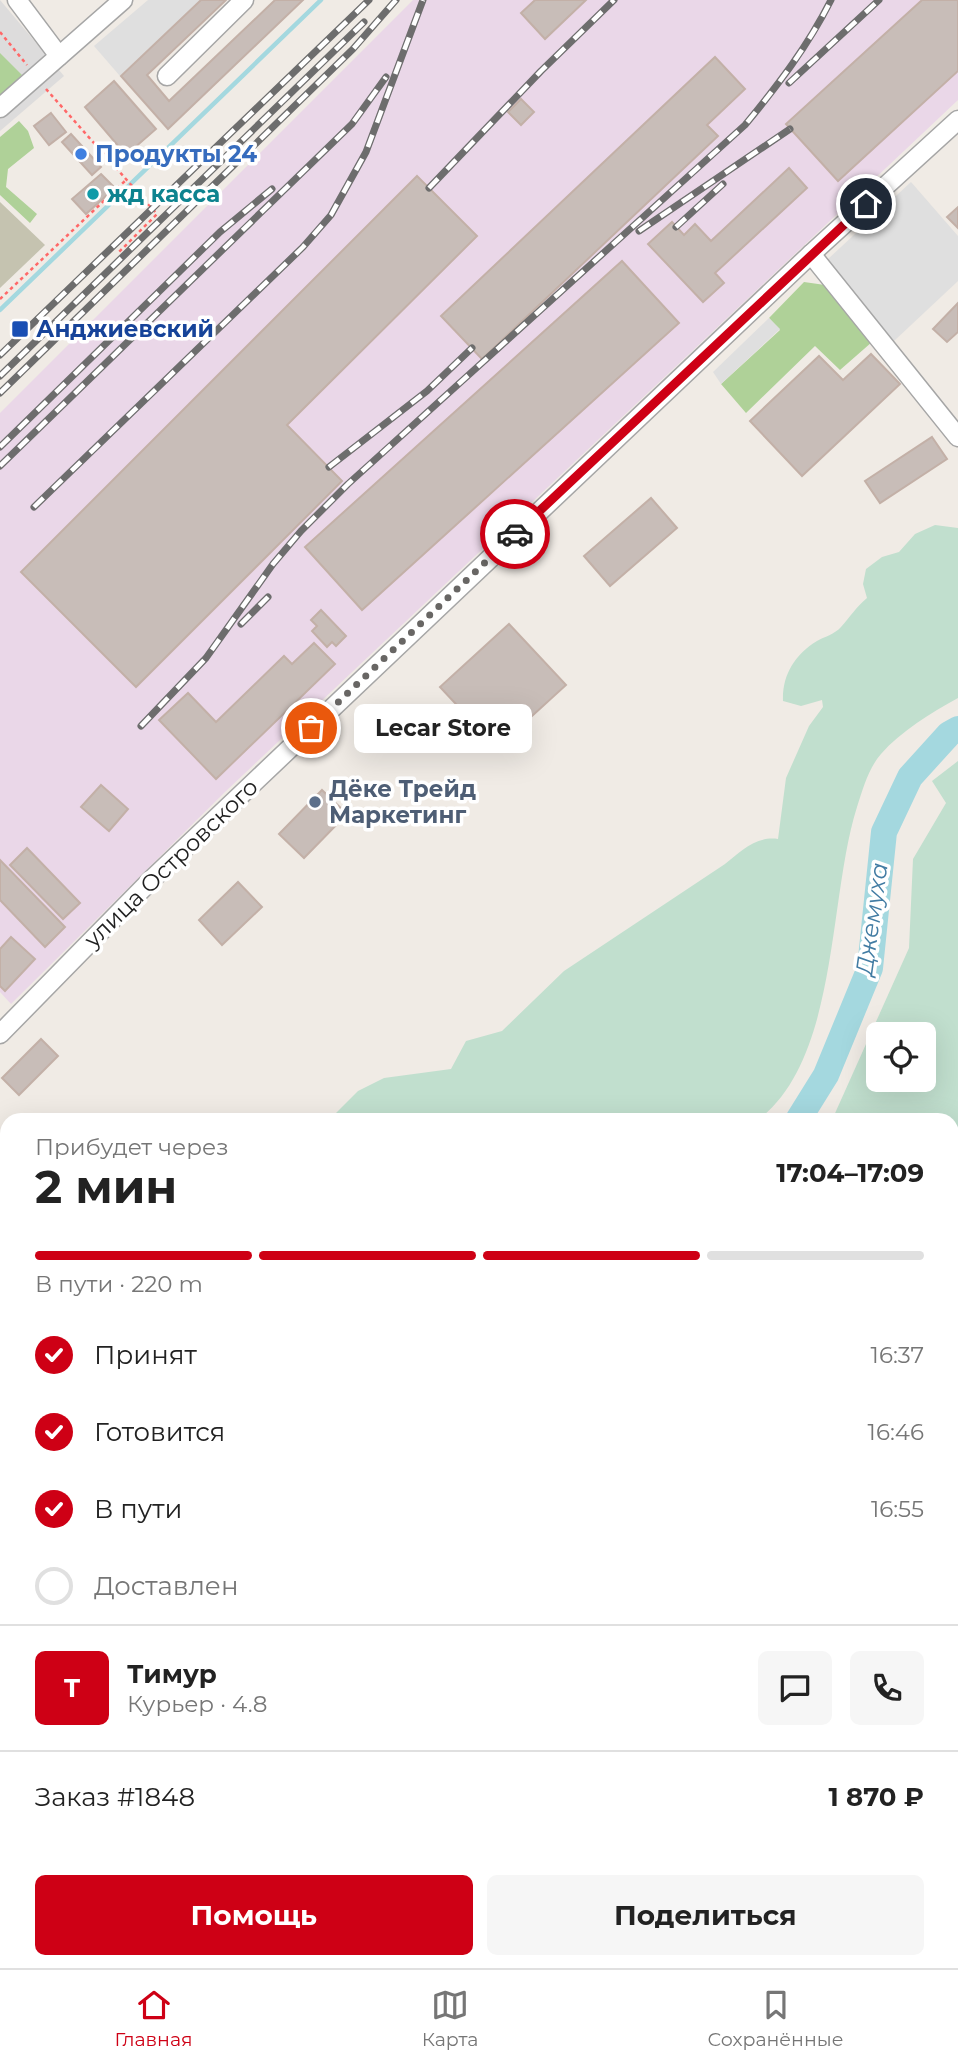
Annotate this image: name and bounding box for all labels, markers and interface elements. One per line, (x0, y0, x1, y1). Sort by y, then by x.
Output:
place label: Продукты 24 (95, 140, 257, 168)
marker: Продукты 24 (73, 146, 89, 162)
pin (836, 174, 896, 234)
place label: жд касса (107, 180, 220, 208)
icon: home (847, 185, 885, 223)
marker: жд касса (85, 186, 101, 202)
place label: Анджиевский (36, 315, 214, 343)
marker: Анджиевский (10, 319, 30, 339)
courier (480, 499, 550, 569)
icon: car (496, 515, 534, 553)
pin (281, 698, 341, 758)
callout: Lecar Store (353, 704, 532, 752)
icon: bag (292, 709, 330, 747)
text: Lecar Store (375, 714, 511, 742)
street label: улица Островского (77, 773, 264, 954)
place label: Дёке Трейд Маркетинг (329, 775, 476, 829)
marker: Дёке Трейд Маркетинг (307, 794, 323, 810)
water label: Джемуха (849, 861, 894, 979)
map controls (866, 1022, 936, 1092)
button: locate (866, 1022, 936, 1092)
text: Прибудет через (35, 1133, 229, 1161)
text: 17:04–17:09 (776, 1157, 924, 1189)
text: 2 мин (35, 1158, 177, 1215)
text: В пути · 220 m (35, 1270, 203, 1298)
icon: check (35, 1336, 73, 1374)
text: Принят (94, 1339, 197, 1371)
text: 16:37 (871, 1341, 924, 1369)
icon: check (35, 1413, 73, 1451)
text: Готовится (94, 1416, 225, 1448)
text: 16:46 (868, 1418, 924, 1446)
icon: check (35, 1490, 73, 1528)
text: В пути (94, 1493, 183, 1525)
text: 16:55 (871, 1495, 924, 1523)
text: Доставлен (94, 1570, 239, 1602)
button: chat (758, 1651, 832, 1725)
button: phone (850, 1651, 924, 1725)
text: Тимур (127, 1658, 217, 1690)
text: Т (64, 1672, 80, 1704)
text: Курьер · 4.8 (127, 1690, 267, 1718)
text: Заказ #1848 (35, 1781, 195, 1813)
text: 1 870 ₽ (829, 1781, 924, 1813)
button: Помощь (35, 1875, 473, 1955)
button: Поделиться (487, 1875, 924, 1955)
tab: Главная (115, 1986, 193, 2051)
tab: Карта (422, 1986, 478, 2051)
tab: Сохранённые (708, 1986, 843, 2051)

